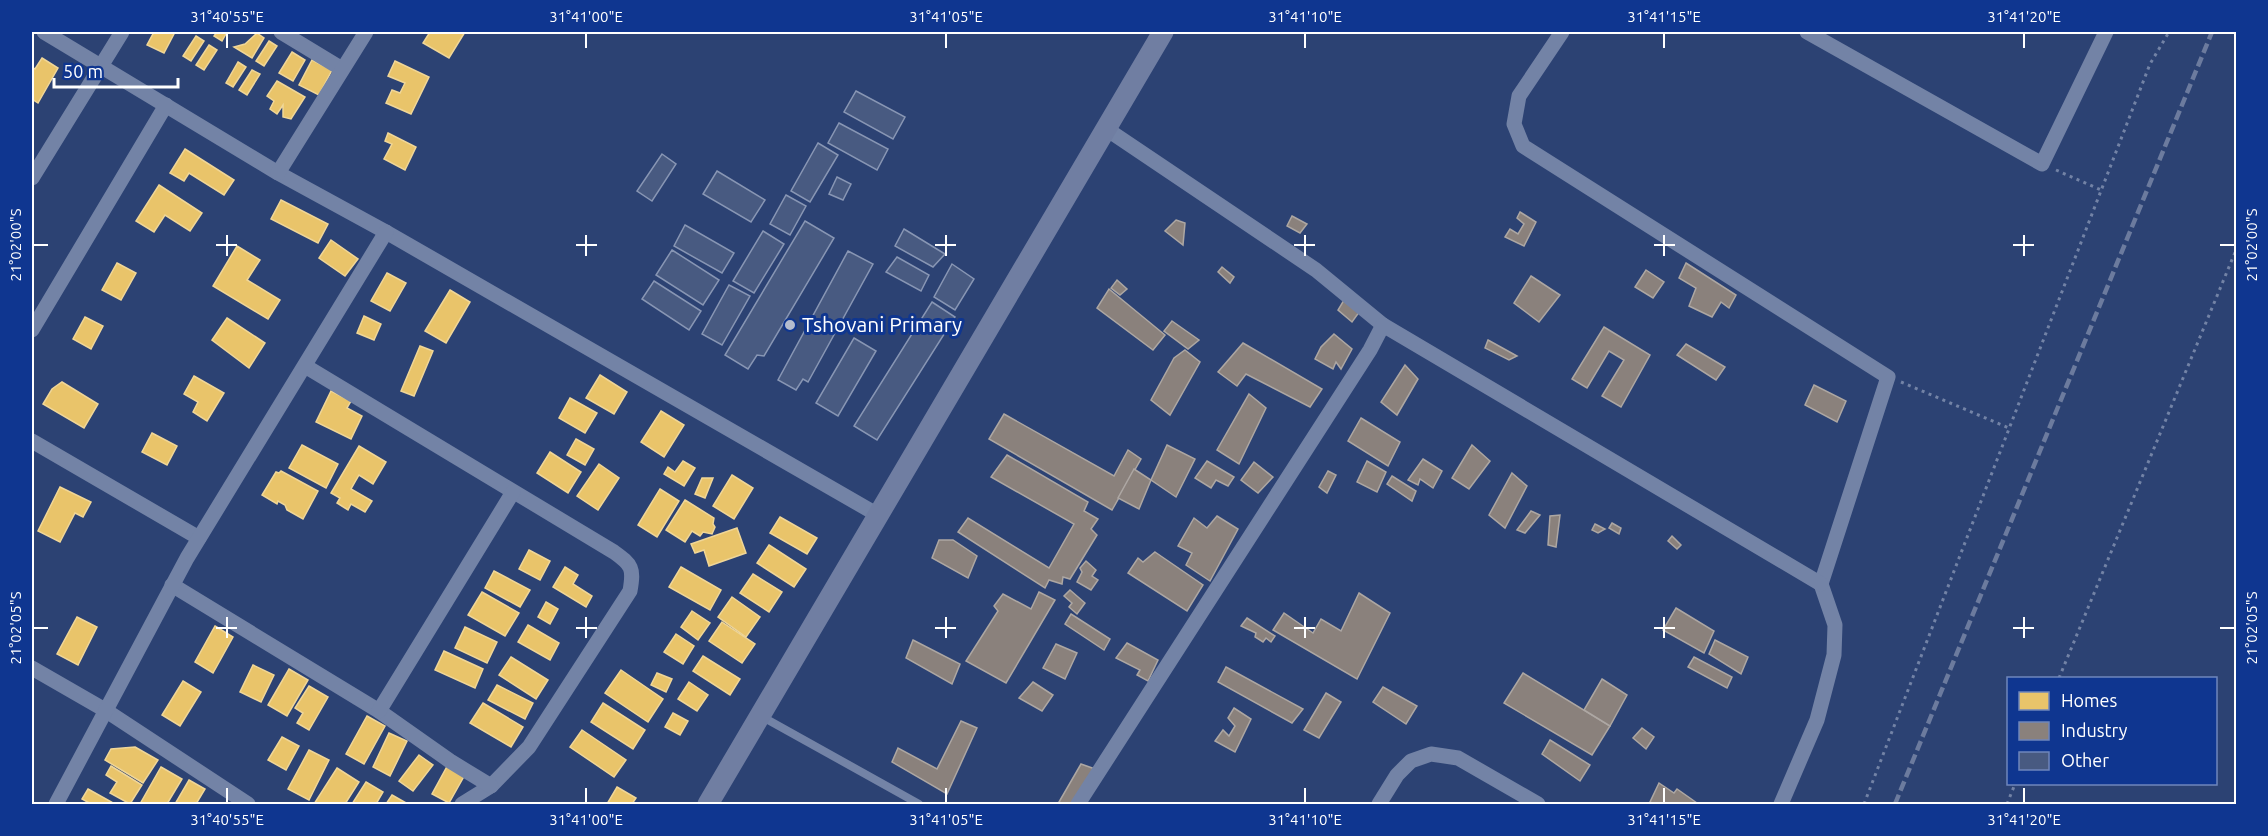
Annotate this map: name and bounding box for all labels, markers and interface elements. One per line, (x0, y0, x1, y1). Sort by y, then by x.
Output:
text: 31°40'55"E (190, 8, 264, 25)
text: 31°41'00"E (549, 8, 623, 25)
text: 31°41'05"E (909, 8, 983, 25)
text: 31°41'10"E (1268, 8, 1342, 25)
text: 31°41'15"E (1627, 8, 1701, 25)
text: 31°41'20"E (1987, 8, 2061, 25)
scale bar (54, 51, 178, 89)
text: 50 m (63, 61, 103, 81)
text: 21°02'00"S (7, 208, 24, 282)
text: 21°02'00"S (2243, 208, 2260, 282)
place label: Tshovani Primary (802, 312, 962, 336)
marker: Tshovani Primary (783, 318, 797, 332)
text: 21°02'05"S (7, 591, 24, 665)
text: 21°02'05"S (2243, 591, 2260, 665)
legend (2007, 677, 2217, 785)
text: Homes (2061, 690, 2118, 710)
text: Industry (2061, 720, 2128, 740)
text: Other (2061, 750, 2109, 770)
text: 31°40'55"E (190, 811, 264, 828)
text: 31°41'00"E (549, 811, 623, 828)
text: 31°41'05"E (909, 811, 983, 828)
text: 31°41'10"E (1268, 811, 1342, 828)
text: 31°41'15"E (1627, 811, 1701, 828)
text: 31°41'20"E (1987, 811, 2061, 828)

